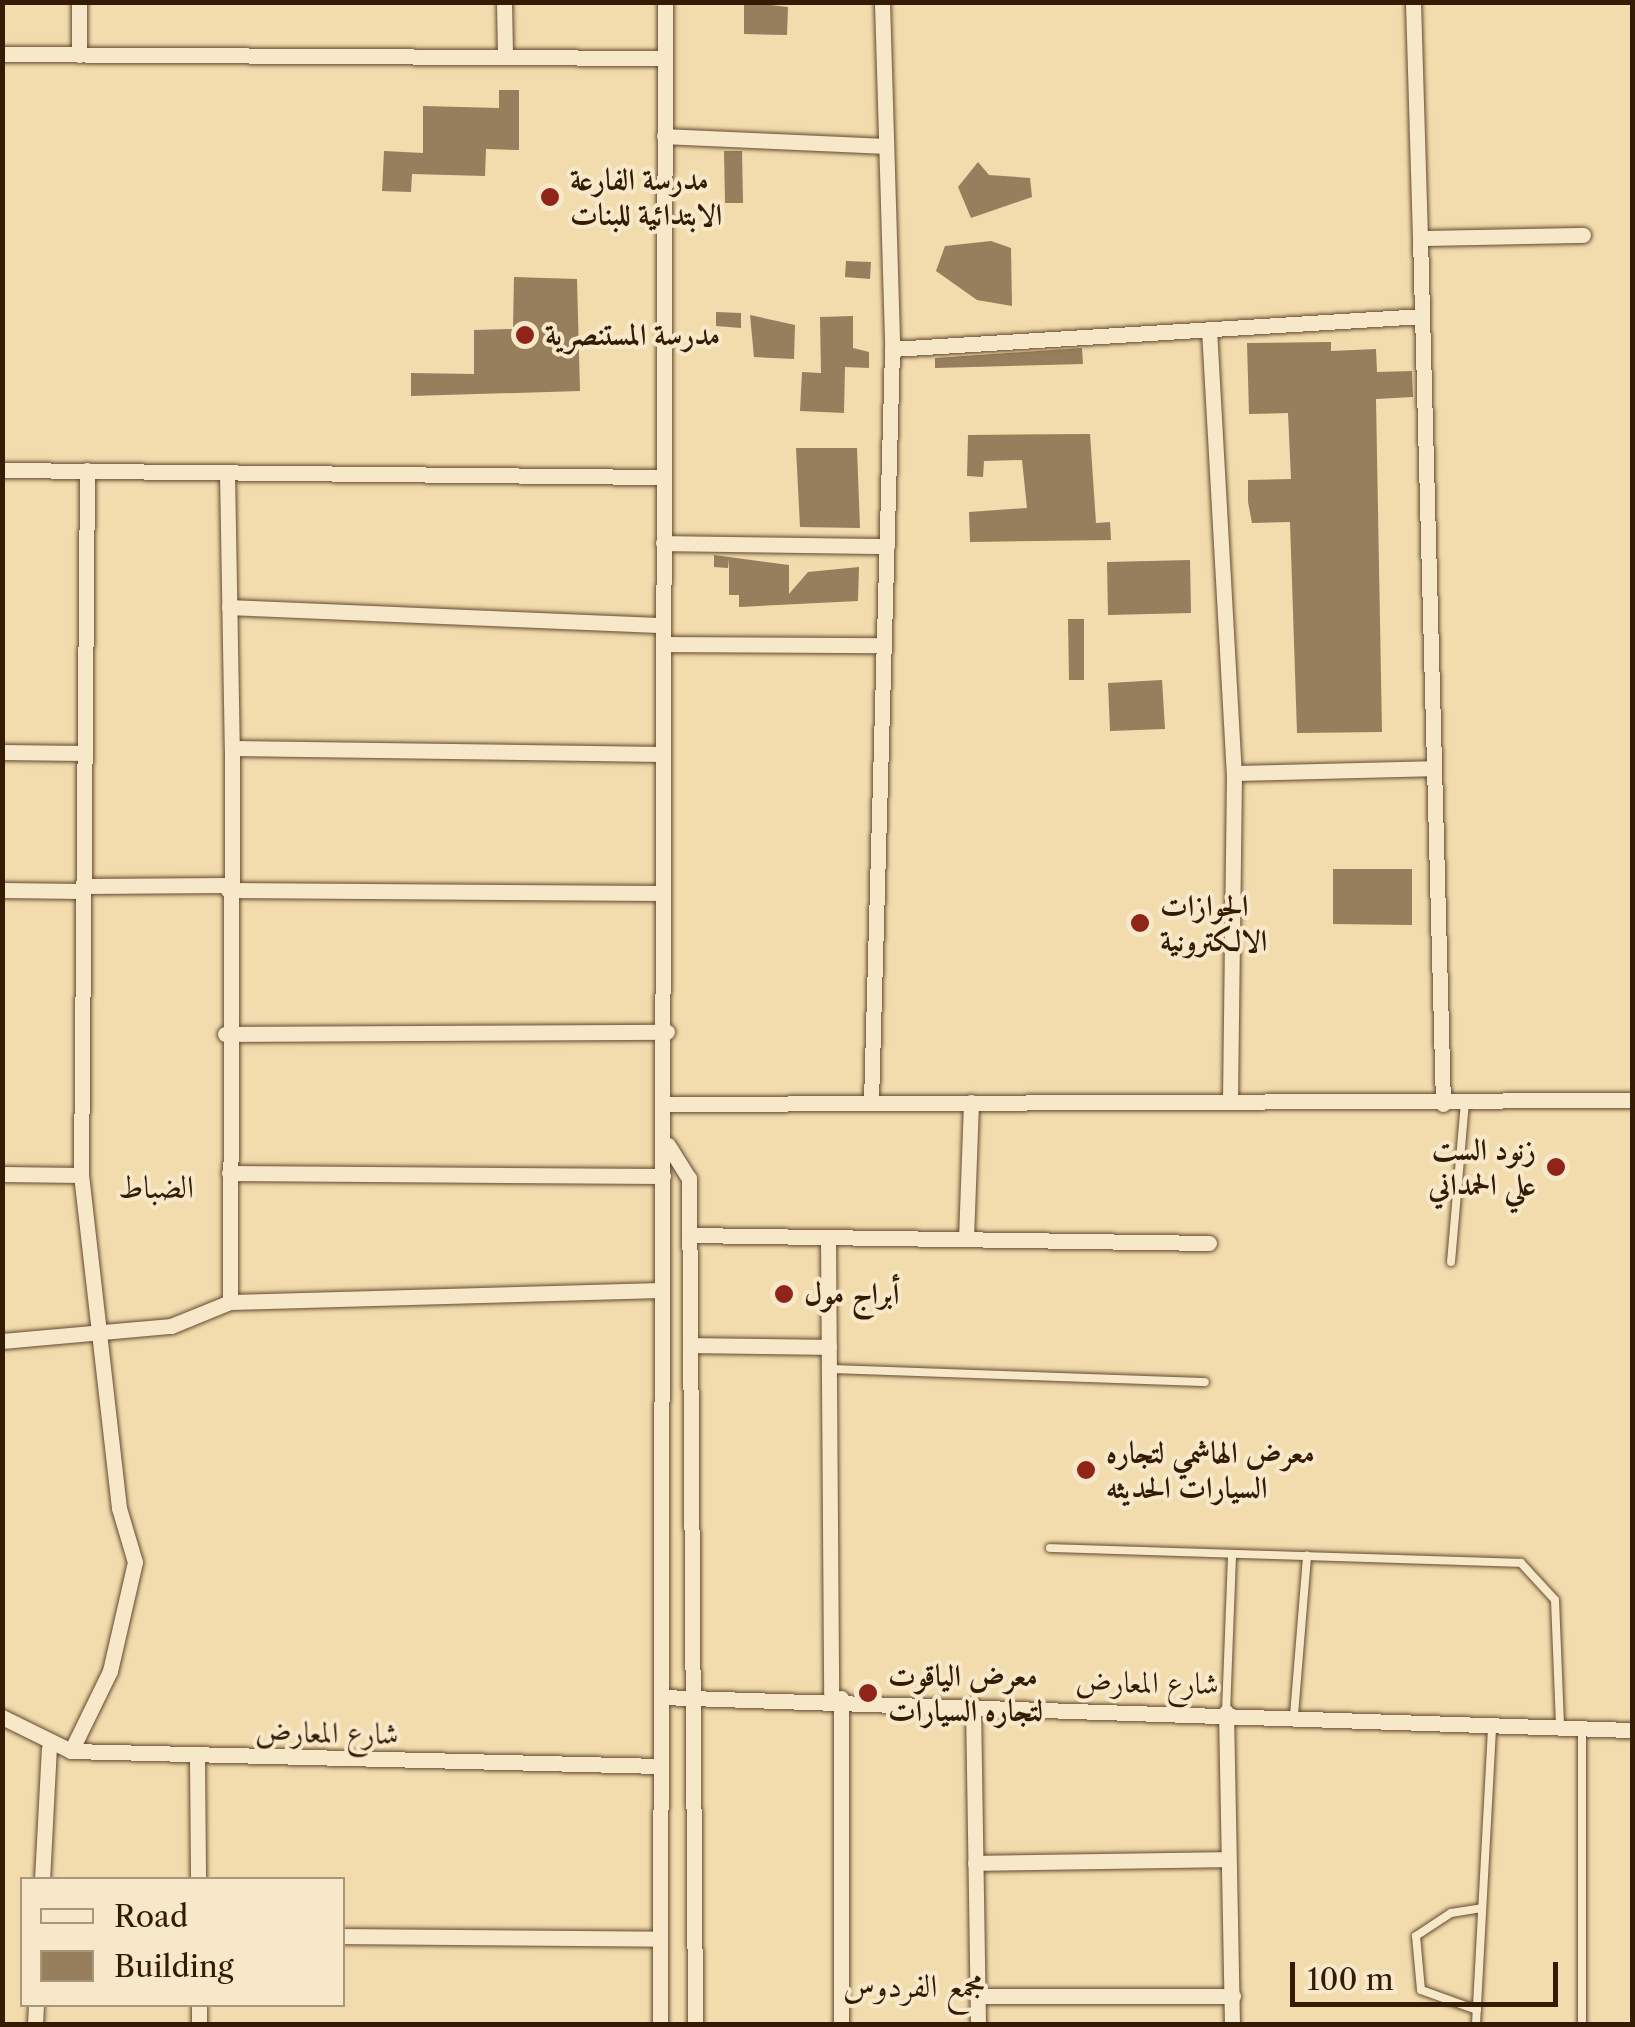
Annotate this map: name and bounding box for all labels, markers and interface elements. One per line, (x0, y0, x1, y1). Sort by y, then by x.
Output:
place label: مدرسة الفارعة الابتدائية للبنات (570, 162, 722, 232)
marker: مدرسة الفارعة الابتدائية للبنات (539, 186, 561, 208)
place label: مدرسة المستنصرية (545, 317, 720, 353)
marker: مدرسة المستنصرية (514, 324, 536, 346)
place label: الجوازات الالكترونية (1160, 888, 1267, 958)
marker: الجوازات الالكترونية (1129, 912, 1151, 934)
place label: زنود الست علي الحمداني (1428, 1132, 1536, 1202)
marker: زنود الست علي الحمداني (1545, 1156, 1567, 1178)
district label: الضباط (118, 1168, 194, 1206)
place label: أبراج مول (804, 1276, 899, 1312)
marker: أبراج مول (773, 1283, 795, 1305)
place label: معرض الهاشمي لتجاره السيارات الحديثه (1106, 1435, 1315, 1506)
marker: معرض الهاشمي لتجاره السيارات الحديثه (1075, 1459, 1097, 1481)
place label: معرض الياقوت لتجاره السيارات (888, 1658, 1043, 1728)
street label: شارع المعارض (1075, 1664, 1219, 1702)
marker: معرض الياقوت لتجاره السيارات (857, 1682, 879, 1704)
street label: شارع المعارض (255, 1714, 399, 1752)
legend (20, 1877, 345, 2007)
text: Road (114, 1898, 188, 1935)
scale bar (1295, 1942, 1562, 2004)
text: Building (114, 1948, 234, 1985)
text: 100 m (1307, 1961, 1394, 1998)
district label: مجمع الفردوس (843, 1967, 985, 2005)

